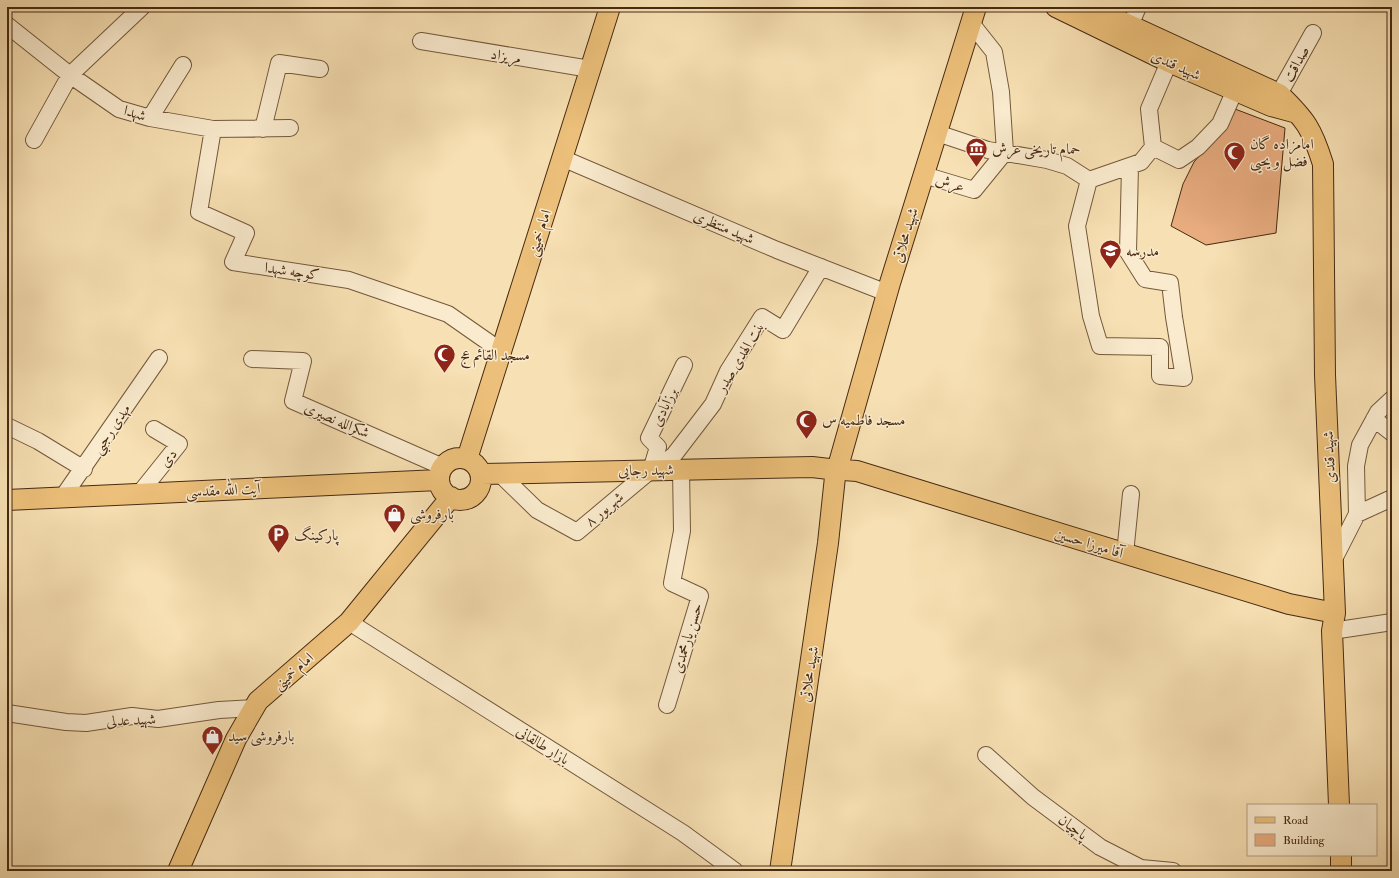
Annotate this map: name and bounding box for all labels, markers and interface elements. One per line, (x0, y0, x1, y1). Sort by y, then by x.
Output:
street label: صداقت (1279, 43, 1314, 86)
street label: مریزاد (489, 45, 523, 69)
street label: شهید قندی (1148, 46, 1204, 85)
street label: شهدا (121, 101, 148, 126)
place label: امامزاده گان فضل و یحیی (1250, 135, 1314, 174)
museum icon: حمام تاریخی عرش (963, 136, 989, 169)
place label: حمام تاریخی عرش (992, 140, 1081, 162)
mosque icon: امامزاده گان فضل و یحیی (1222, 140, 1248, 173)
street label: عرش (933, 170, 967, 198)
street label: شهید محلاتی (888, 205, 923, 265)
street label: شهید منتظری (691, 206, 757, 249)
street label: امام خمینی (523, 207, 559, 260)
school or university icon: مدرسه (1098, 238, 1124, 271)
place label: مدرسه (1126, 242, 1159, 261)
street label: کوچه شهدا (263, 258, 321, 286)
street label: بنت الهدی صدر (711, 319, 769, 398)
mosque icon: مسجد القائم عج (431, 342, 457, 375)
place label: مسجد القائم عج (460, 346, 530, 369)
street label: برزآبادی (647, 384, 682, 430)
street label: شکرالله نصیری (301, 398, 372, 443)
street label: مهدی رجبی (88, 400, 137, 459)
mosque icon: مسجد فاطمیه س (794, 407, 820, 440)
place label: مسجد فاطمیه س (822, 411, 905, 430)
street label: شهید قندی (1319, 430, 1340, 484)
street label: دی (155, 445, 181, 471)
street label: شهید رجایی (618, 461, 674, 480)
street label: آیت الله مقدسی (185, 476, 263, 503)
street label: ۸ شهریور (581, 488, 628, 531)
shop icon: بارفروشی (381, 501, 407, 534)
place label: بارفروشی (410, 505, 454, 525)
parking icon: پارکینگ (266, 522, 292, 555)
street label: آقا میرزا حسین (1052, 524, 1127, 563)
place label: پارکینگ (294, 525, 339, 546)
street label: حسن یارمحمدی (668, 601, 707, 676)
street label: شهید محلاتی (796, 645, 823, 703)
street label: امام خمینی (269, 648, 320, 697)
street label: شهید عدلی (106, 710, 156, 731)
street label: بازار طالقانی (513, 722, 573, 769)
shop icon: بارفروشی سید (199, 723, 225, 756)
place label: بارفروشی سید (228, 727, 295, 747)
legend (1247, 804, 1377, 856)
street label: پاچیان (1054, 810, 1092, 846)
text: Road (1283, 813, 1308, 828)
text: Building (1283, 833, 1326, 848)

